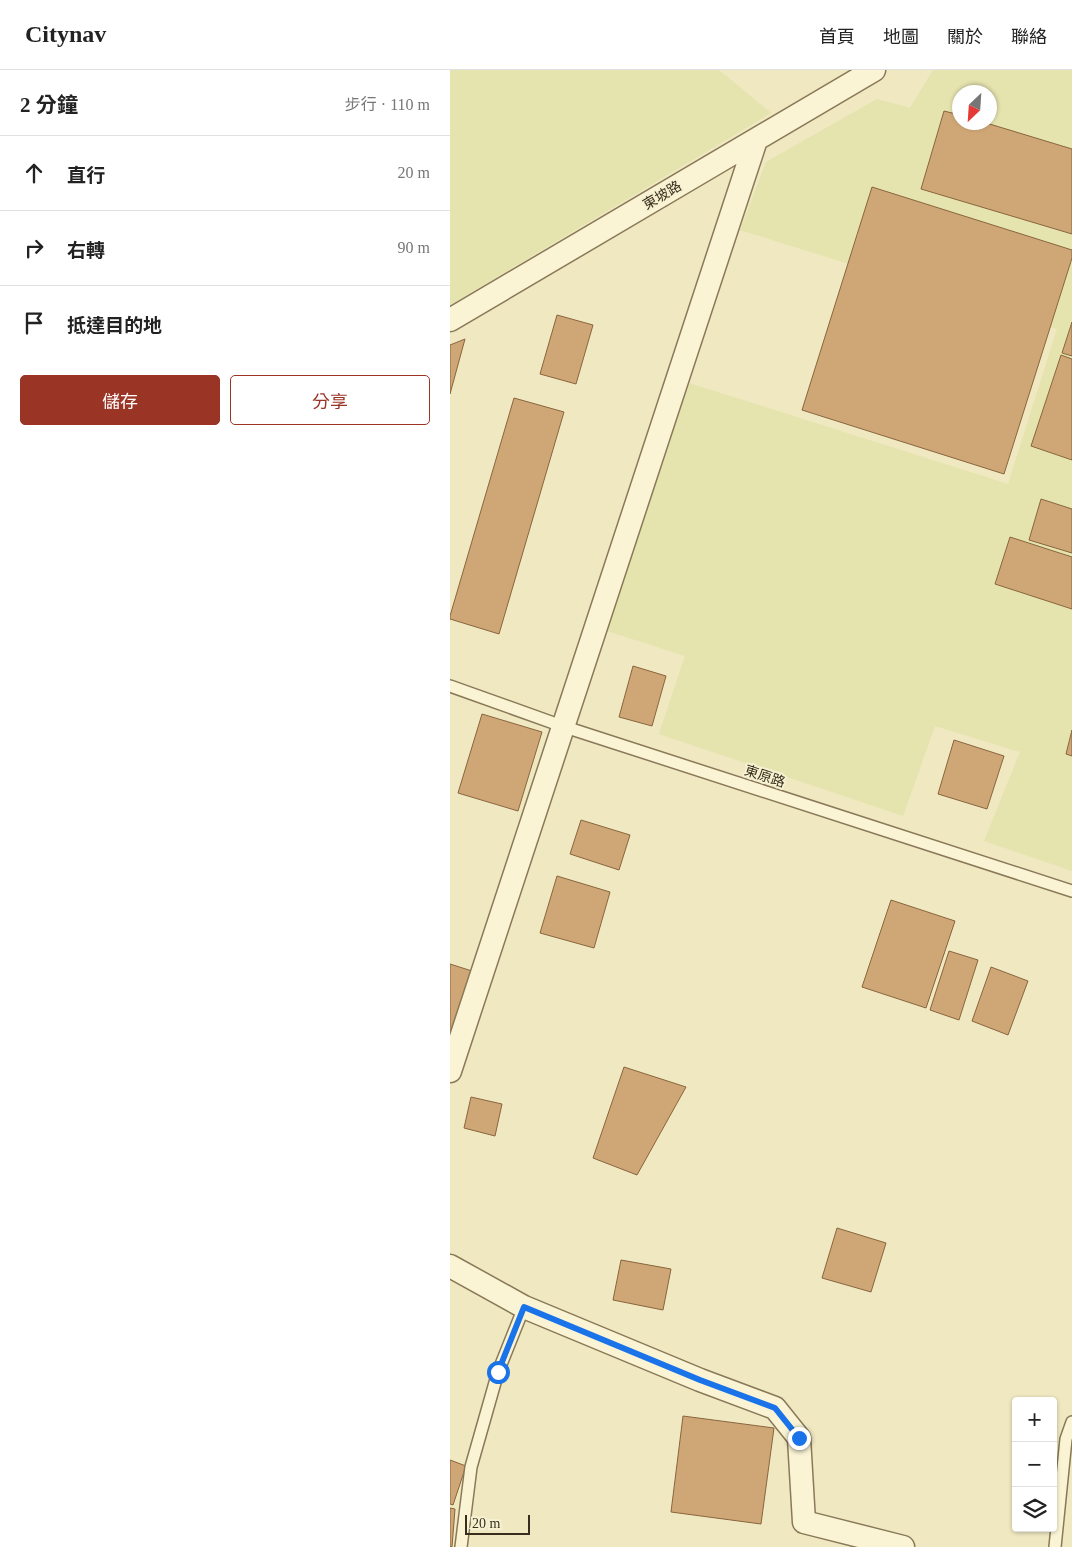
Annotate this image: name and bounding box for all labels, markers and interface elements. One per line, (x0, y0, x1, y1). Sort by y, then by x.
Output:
text: Citynav (25, 21, 106, 47)
text: 首頁 (819, 27, 855, 47)
text: 地圖 (883, 27, 919, 47)
text: 關於 (947, 27, 983, 47)
text: 聯絡 (1011, 27, 1047, 47)
north arrow (952, 85, 997, 130)
text: 2 分鐘 (20, 93, 78, 117)
text: 步行 · 110 m (345, 96, 430, 113)
icon: ahead (20, 159, 48, 187)
text: 20 m (398, 164, 430, 181)
text: 直行 (67, 165, 105, 186)
street label: 東坡路 (640, 178, 684, 213)
icon: right (20, 234, 48, 262)
text: 90 m (398, 239, 430, 256)
text: 右轉 (67, 240, 105, 261)
icon: arrive (20, 309, 48, 337)
text: 抵達目的地 (67, 315, 162, 336)
button: 儲存 (20, 375, 220, 425)
button: 分享 (230, 375, 430, 425)
street label: 東原路 (743, 763, 787, 790)
route start (487, 1361, 510, 1384)
map controls (1012, 1397, 1057, 1532)
button: + (1012, 1397, 1057, 1442)
route end (788, 1427, 811, 1450)
button: − (1012, 1442, 1057, 1487)
button: layers (1012, 1487, 1057, 1532)
scale bar (465, 1512, 530, 1535)
text: 20 m (472, 1516, 500, 1531)

